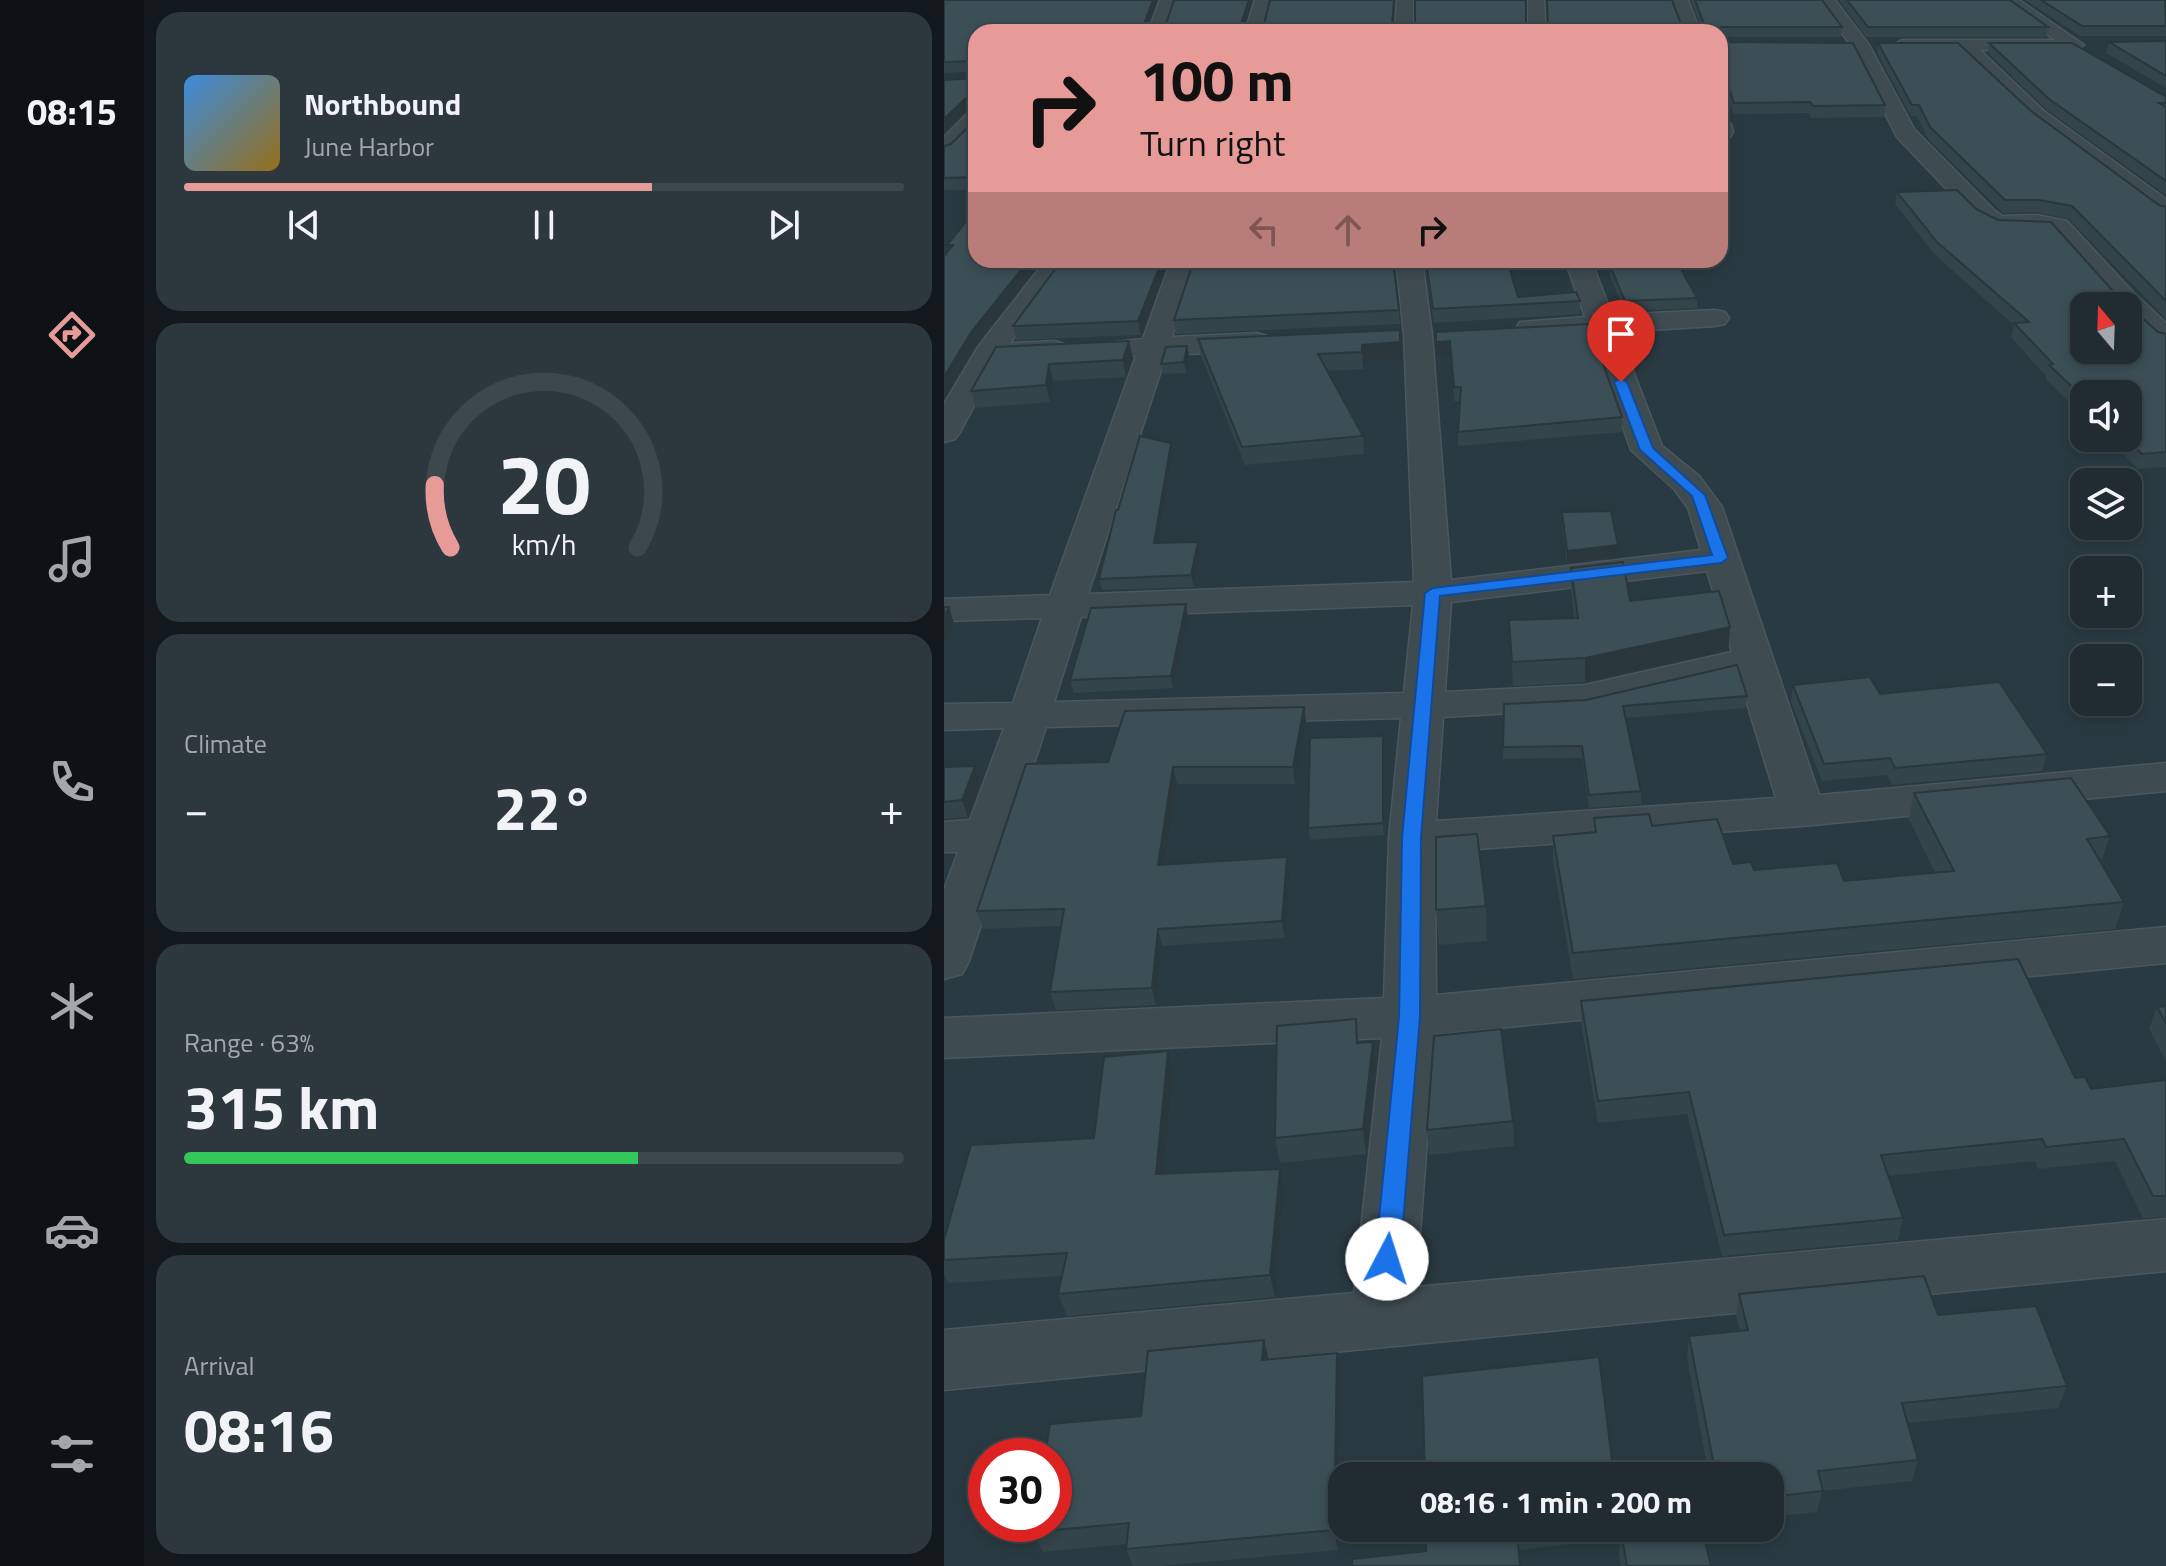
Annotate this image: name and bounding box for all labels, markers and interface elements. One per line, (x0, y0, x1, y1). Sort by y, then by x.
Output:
text: 100 m (1140, 38, 1293, 123)
icon: right (1008, 56, 1112, 160)
text: Northbound (304, 81, 461, 127)
text: 08:15 (27, 84, 117, 139)
text: Turn right (1140, 115, 1285, 170)
text: June Harbor (304, 127, 434, 166)
icon: previous (282, 203, 326, 247)
icon: pause (522, 203, 566, 247)
icon: next (762, 203, 806, 247)
icon: left (1242, 208, 1286, 252)
icon: ahead (1326, 208, 1370, 252)
icon: right (1410, 208, 1454, 252)
north arrow (2070, 292, 2142, 364)
map controls (2070, 292, 2142, 716)
pin (1587, 300, 1655, 382)
icon: directions (44, 307, 100, 363)
icon: arrive (1599, 312, 1643, 356)
button: sound (2070, 380, 2142, 452)
text: 20 (497, 420, 591, 546)
button: layers (2070, 468, 2142, 540)
text: km/h (512, 523, 576, 566)
icon: music (44, 531, 100, 587)
button: + (2070, 556, 2142, 628)
button: − (2070, 644, 2142, 716)
text: Climate (184, 724, 267, 763)
icon: phone (44, 754, 100, 810)
text: 22° (494, 762, 594, 853)
text: − (184, 775, 209, 842)
text: + (879, 775, 904, 842)
icon: climate (44, 978, 100, 1034)
text: Range · 63% (184, 1023, 314, 1062)
text: 315 km (184, 1061, 379, 1152)
icon: car (44, 1202, 100, 1258)
position arrow (1345, 1217, 1429, 1301)
text: Arrival (184, 1346, 255, 1385)
text: 08:16 (184, 1384, 334, 1475)
icon: filters (44, 1426, 100, 1482)
speed limit sign: 30 (968, 1438, 1072, 1542)
text: 08:16 · 1 min · 200 m (1420, 1479, 1692, 1525)

